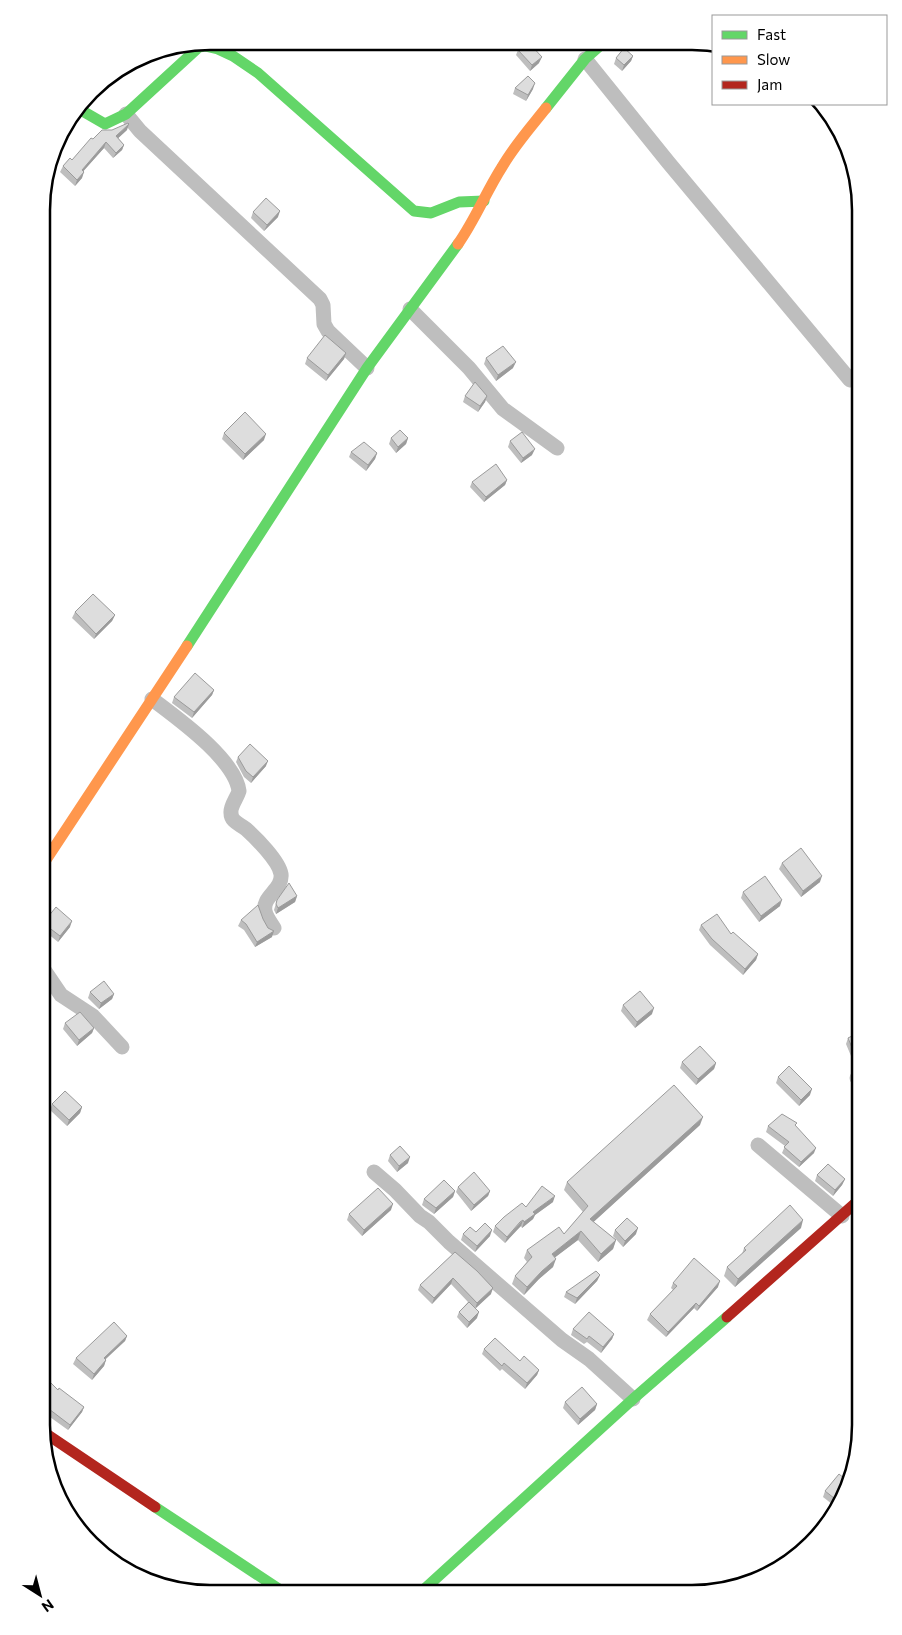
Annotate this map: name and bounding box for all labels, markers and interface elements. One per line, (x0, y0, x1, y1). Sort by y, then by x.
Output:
legend (712, 15, 887, 105)
text: Fast (757, 25, 786, 43)
text: Slow (757, 50, 790, 68)
text: Jam (757, 75, 782, 93)
north arrow (15, 1570, 65, 1620)
text: N (39, 1596, 57, 1616)

